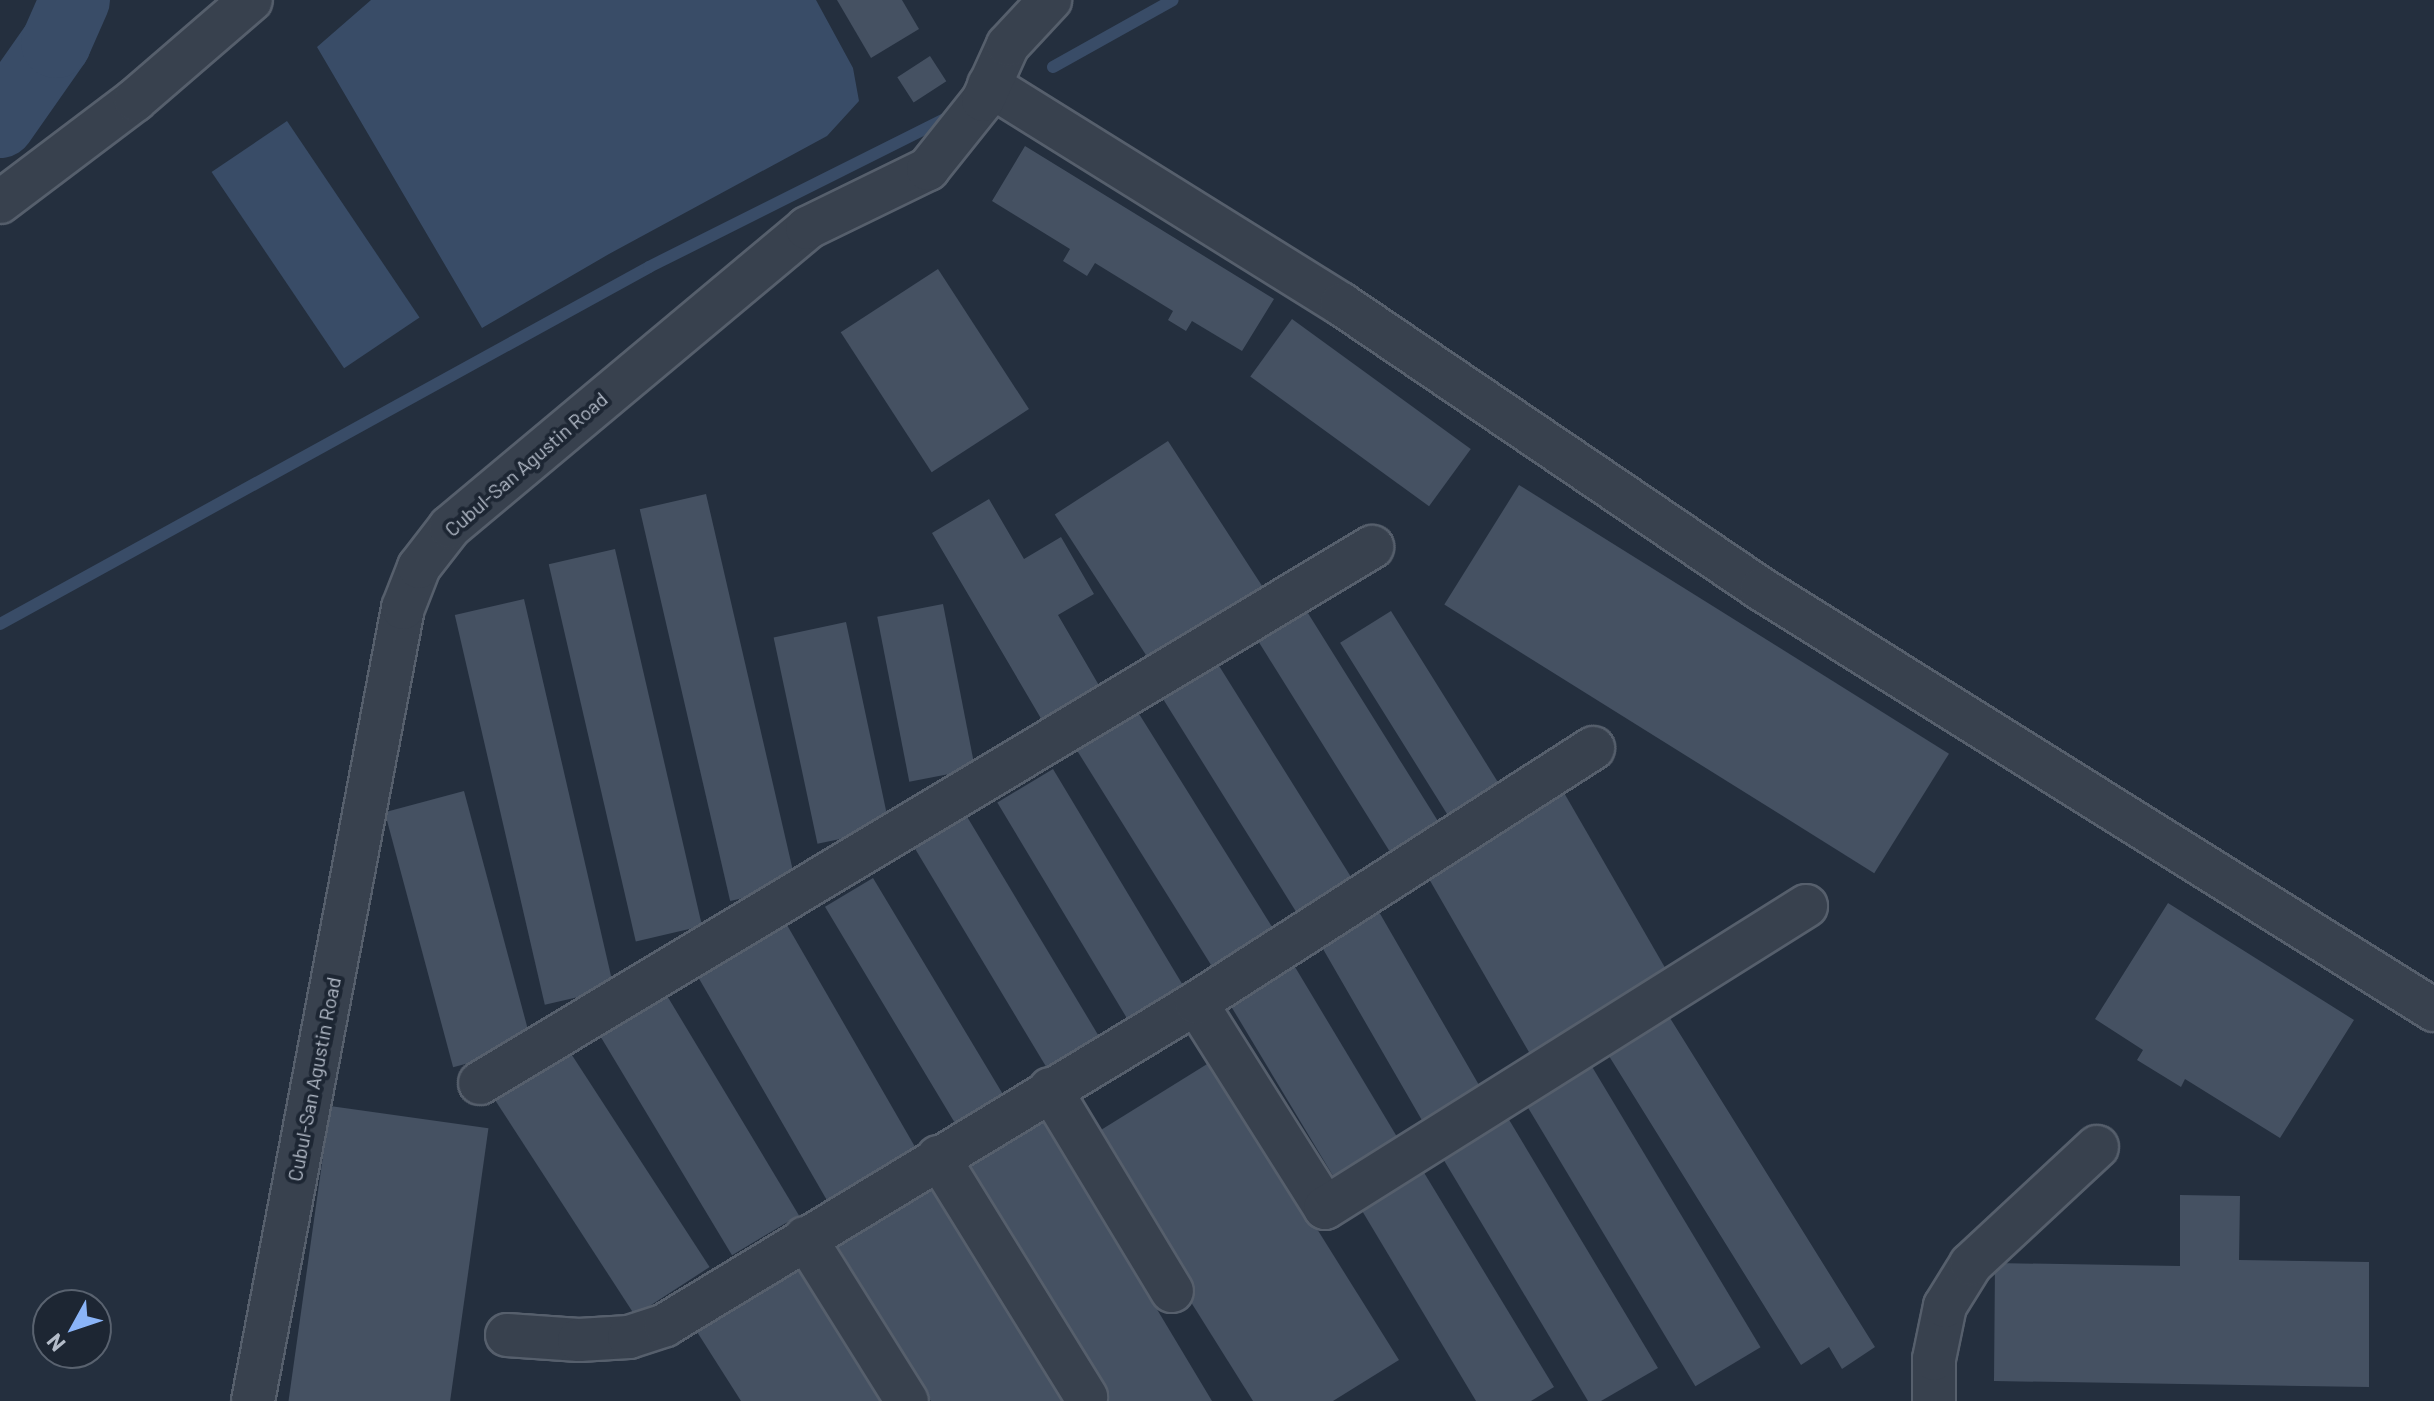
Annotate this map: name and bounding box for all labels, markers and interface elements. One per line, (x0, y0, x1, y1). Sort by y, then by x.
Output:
street label: Cubul-San Agustin Road (440, 387, 612, 541)
street label: Cubul-San Agustin Road (282, 975, 346, 1183)
north arrow (32, 1289, 112, 1369)
text: N (40, 1329, 70, 1357)

